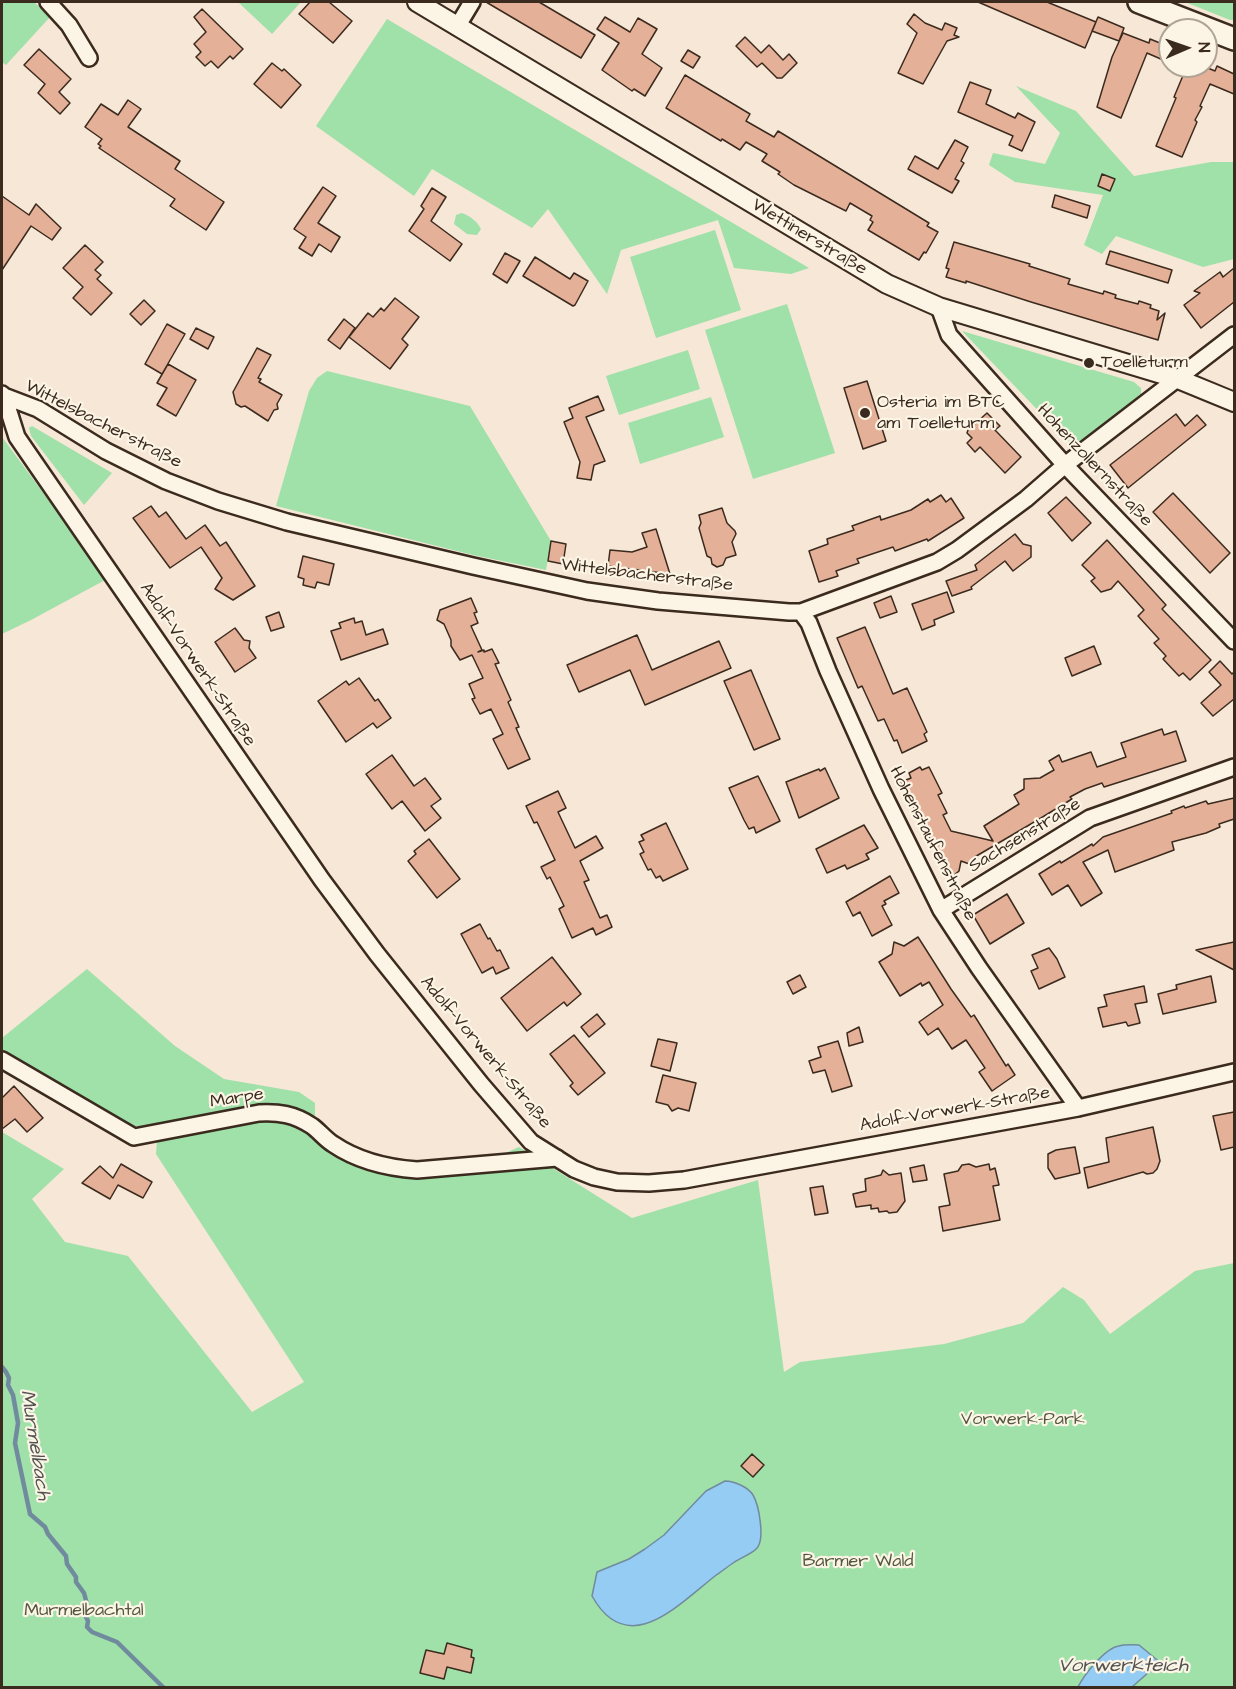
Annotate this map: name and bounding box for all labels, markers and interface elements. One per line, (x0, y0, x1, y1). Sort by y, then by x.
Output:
north arrow (1158, 18, 1218, 78)
text: N (1193, 42, 1215, 53)
street label: Wettinerstraße (747, 195, 871, 281)
place label: Toelleturm (1101, 352, 1188, 374)
marker: Toelleturm (1082, 356, 1096, 370)
street label: Wittelsbacherstraße (21, 376, 185, 474)
place label: Osteria im BTC am Toelleturm (877, 392, 1005, 434)
street label: Hohenzollernstraße (1032, 400, 1156, 532)
marker: Osteria im BTC am Toelleturm (858, 406, 872, 420)
street label: Wittelsbacherstraße (560, 555, 734, 597)
street label: Adolf-Vorwerk-Straße (134, 579, 260, 751)
street label: Hohenstaufenstraße (884, 763, 980, 925)
street label: Sachsenstraße (965, 794, 1085, 878)
street label: Adolf-Vorwerk-Straße (415, 972, 555, 1134)
street label: Adolf-Vorwerk-Straße (858, 1083, 1052, 1137)
street label: Marpe (209, 1084, 265, 1114)
water label: Murmelbach (13, 1388, 55, 1502)
park label: Vorwerk-Park (961, 1409, 1085, 1431)
park label: Barmer Wald (803, 1551, 913, 1573)
park label: Murmelbachtal (24, 1600, 144, 1622)
water label: Vorwerkteich (1058, 1655, 1188, 1679)

